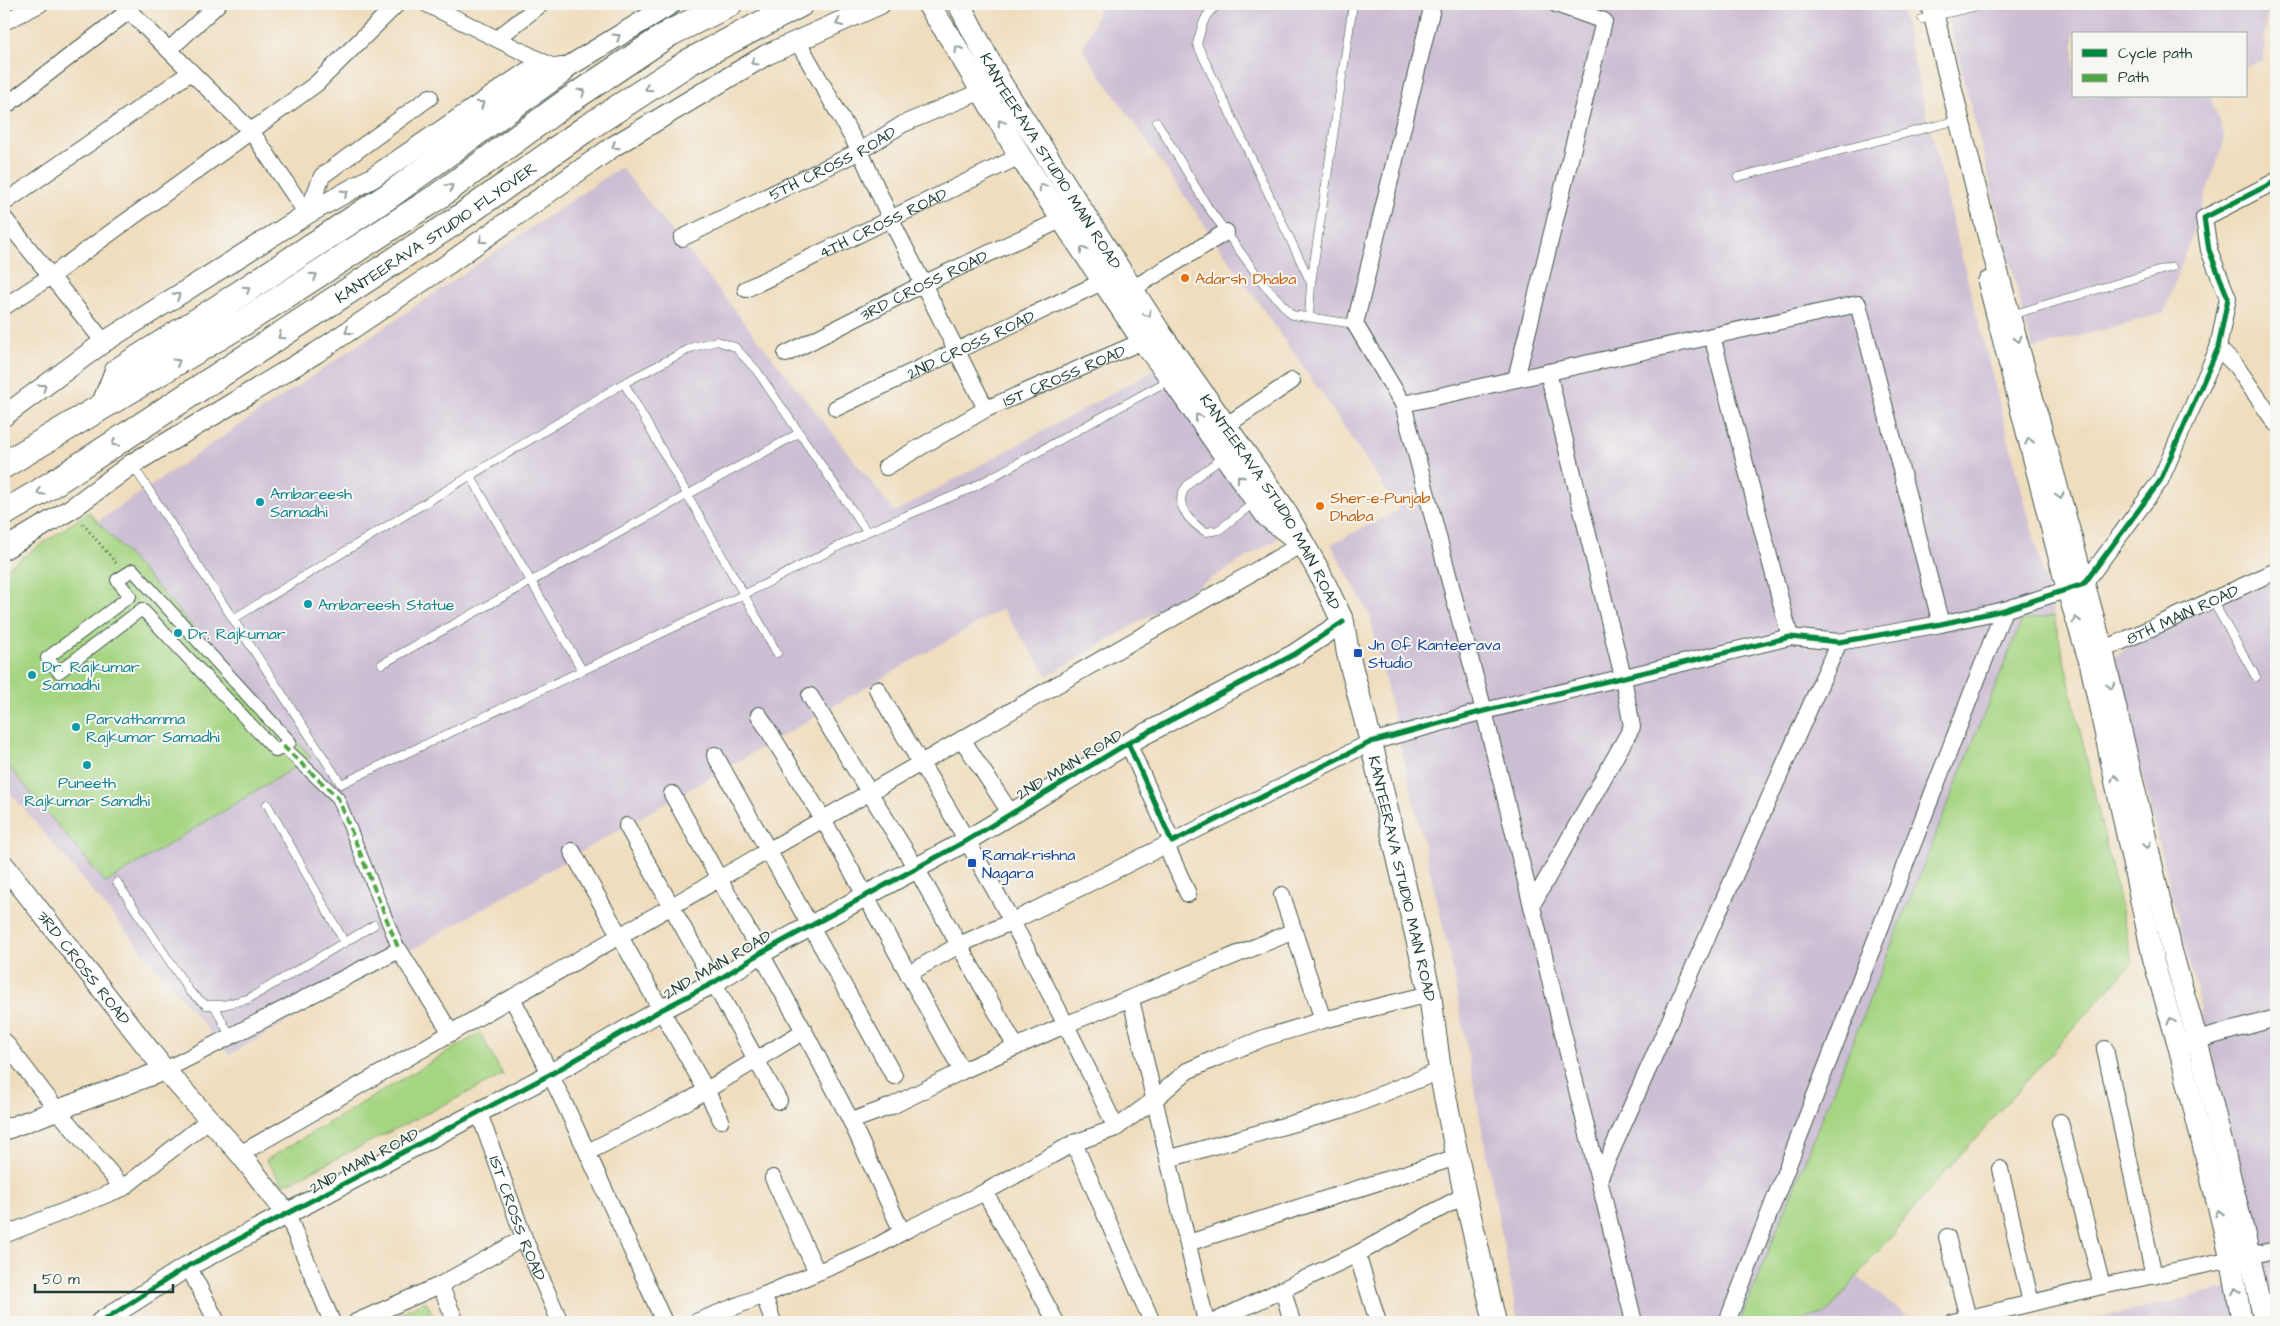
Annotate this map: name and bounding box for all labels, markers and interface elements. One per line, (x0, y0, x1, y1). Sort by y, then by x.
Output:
one-way arrow (835, 16, 844, 27)
legend (2072, 32, 2248, 98)
one-way arrow (612, 33, 621, 43)
text: Cycle path (2118, 43, 2193, 65)
one-way arrow (954, 45, 964, 54)
street label: KANTEERAVA STUDIO MAIN ROAD (975, 49, 1126, 274)
one-way arrow (751, 56, 760, 66)
text: Path (2118, 67, 2149, 88)
one-way arrow (644, 82, 653, 92)
one-way arrow (577, 89, 586, 98)
one-way arrow (475, 101, 485, 110)
one-way arrow (998, 120, 1008, 129)
street label: 5TH CROSS ROAD (765, 121, 900, 206)
one-way arrow (611, 140, 621, 149)
street label: KANTEERAVA STUDIO FLYOVER (331, 157, 541, 309)
street label: 4TH CROSS ROAD (815, 183, 951, 264)
one-way arrow (444, 184, 454, 193)
one-way arrow (1039, 184, 1048, 193)
one-way arrow (340, 189, 349, 199)
one-way arrow (478, 234, 488, 243)
street label: 3RD CROSS ROAD (856, 245, 991, 326)
one-way arrow (1080, 246, 1090, 255)
place label: Adarsh Dhaba (1195, 268, 1296, 290)
marker: Adarsh Dhaba (1179, 272, 1191, 284)
one-way arrow (309, 273, 318, 282)
one-way arrow (241, 286, 251, 295)
one-way arrow (172, 293, 181, 302)
street label: 2ND CROSS ROAD (903, 305, 1039, 385)
one-way arrow (1142, 308, 1151, 318)
one-way arrow (344, 325, 354, 334)
one-way arrow (278, 330, 287, 339)
one-way arrow (2012, 334, 2022, 342)
street label: 1ST CROSS ROAD (1000, 340, 1129, 412)
one-way arrow (171, 358, 180, 368)
one-way arrow (37, 385, 46, 393)
street label: KANTEERAVA STUDIO MAIN ROAD (1194, 390, 1346, 614)
one-way arrow (1195, 414, 1205, 423)
one-way arrow (112, 437, 121, 447)
one-way arrow (2024, 437, 2035, 446)
one-way arrow (1237, 475, 1246, 484)
place label: Ambareesh Samadhi (270, 483, 352, 523)
one-way arrow (36, 485, 45, 495)
place label: Sher-e-Punjab Dhaba (1330, 487, 1431, 527)
one-way arrow (2054, 491, 2065, 500)
marker: Ambareesh Samadhi (254, 496, 266, 508)
marker: Sher-e-Punjab Dhaba (1314, 500, 1326, 512)
street label: 8TH MAIN ROAD (2123, 580, 2242, 650)
place label: Ambareesh Statue (318, 594, 455, 616)
marker: Ambareesh Statue (302, 598, 314, 610)
one-way arrow (2072, 616, 2082, 625)
place label: Dr. Rajkumar (188, 623, 286, 645)
marker: Dr. Rajkumar (172, 627, 184, 639)
place label: Jn Of Kanteerava Studio (1368, 634, 1501, 674)
marker: Jn Of Kanteerava Studio (1352, 647, 1364, 659)
place label: Dr. Rajkumar Samadhi (42, 656, 140, 696)
marker: Dr. Rajkumar Samadhi (26, 669, 38, 681)
one-way arrow (2105, 682, 2116, 691)
place label: Parvathamma Rajkumar Samadhi (86, 708, 220, 748)
marker: Parvathamma Rajkumar Samadhi (70, 721, 82, 733)
street label: 2ND MAIN ROAD (1012, 724, 1127, 805)
street label: KANTEERAVA STUDIO MAIN ROAD (1363, 754, 1441, 1002)
marker: Puneeth Rajkumar Samdhi (81, 759, 93, 771)
place label: Puneeth Rajkumar Samdhi (24, 772, 150, 812)
one-way arrow (2110, 773, 2121, 782)
one-way arrow (2142, 840, 2152, 849)
place label: Ramakrishna Nagara (982, 844, 1075, 885)
marker: Ramakrishna Nagara (966, 857, 978, 869)
street label: 3RD CROSS ROAD (32, 906, 135, 1030)
street label: 2ND MAIN ROAD (660, 925, 775, 1005)
one-way arrow (2167, 1018, 2177, 1026)
street label: 2ND MAIN ROAD (306, 1123, 423, 1199)
street label: 1ST CROSS ROAD (483, 1153, 551, 1284)
one-way arrow (2214, 1208, 2225, 1217)
scale bar (35, 1261, 172, 1293)
text: 50 m (42, 1269, 80, 1290)
one-way arrow (2232, 1287, 2242, 1296)

